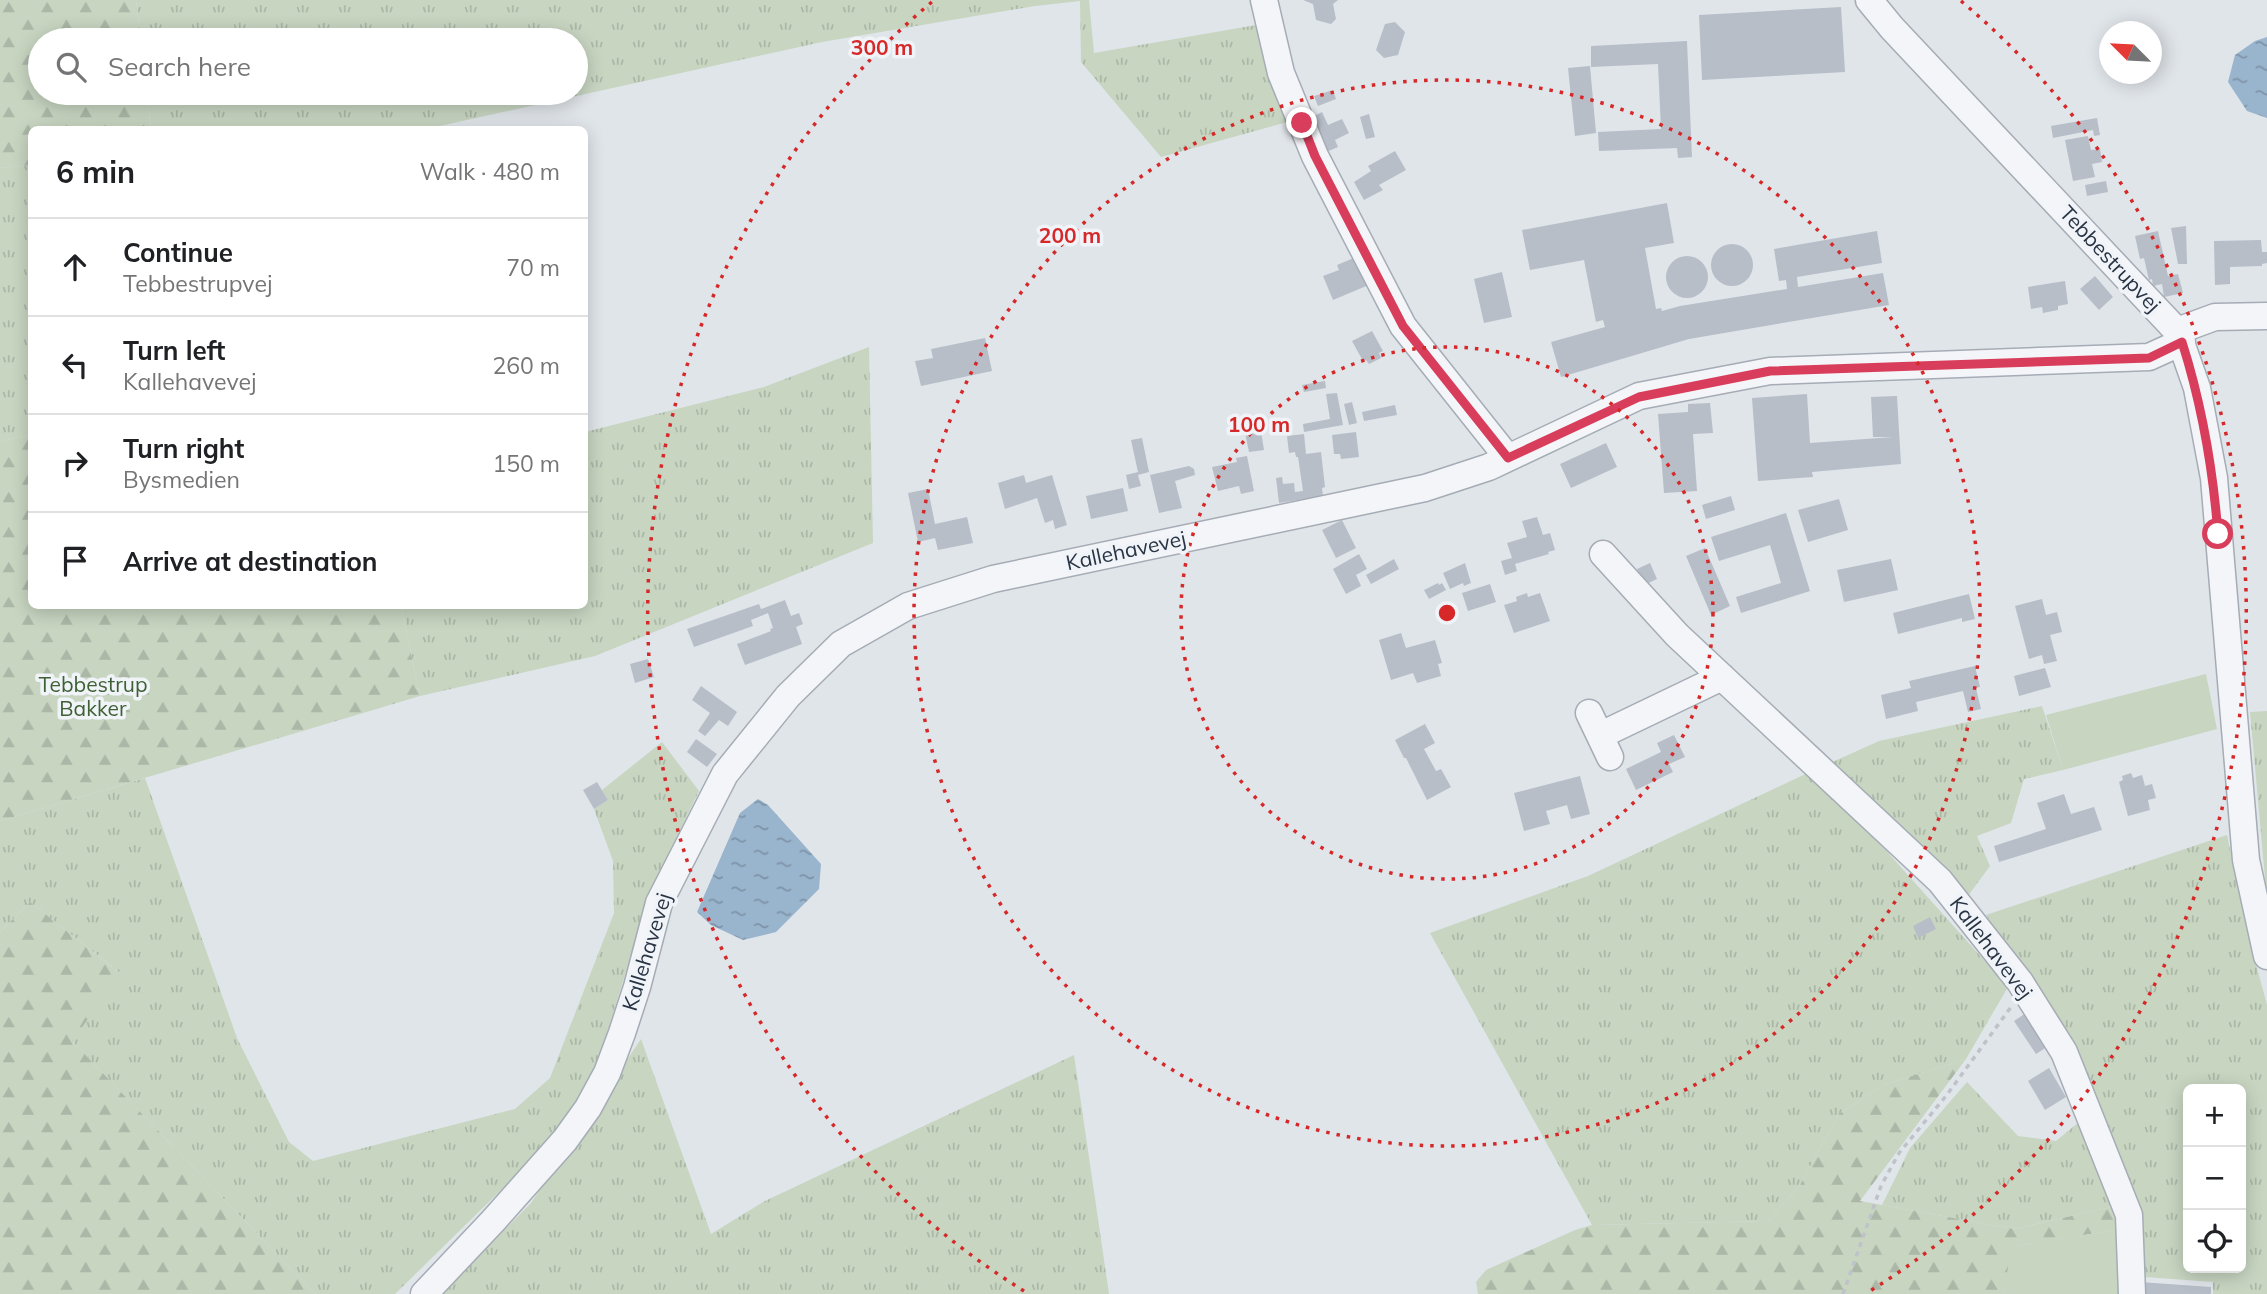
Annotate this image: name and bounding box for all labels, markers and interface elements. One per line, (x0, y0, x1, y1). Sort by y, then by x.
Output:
north arrow (2099, 21, 2162, 84)
search box (28, 28, 588, 105)
text: 300 m (851, 34, 913, 60)
icon: search (52, 48, 90, 86)
text: Search here (108, 50, 251, 83)
route end (1286, 107, 1317, 138)
text: 6 min (56, 153, 135, 191)
text: Walk · 480 m (420, 157, 560, 186)
street label: Tebbestrupvej (2055, 200, 2167, 317)
text: 200 m (1039, 222, 1101, 248)
text: Continue (123, 236, 233, 269)
icon: ahead (56, 248, 94, 286)
text: 70 m (506, 253, 560, 282)
text: Tebbestrupvej (123, 269, 272, 298)
text: Turn left (123, 334, 225, 367)
icon: left (56, 346, 94, 384)
text: 260 m (492, 351, 560, 380)
text: Kallehavevej (123, 367, 256, 396)
text: 100 m (1228, 411, 1290, 437)
text: Turn right (123, 432, 244, 465)
icon: right (56, 444, 94, 482)
text: 150 m (492, 449, 560, 478)
text: Bysmedien (123, 465, 240, 494)
route start (2202, 518, 2233, 549)
street label: Kallehavevej (1063, 525, 1188, 575)
icon: arrive (56, 542, 94, 580)
text: Arrive at destination (123, 545, 378, 578)
centre of rings (1435, 601, 1459, 625)
park label: Tebbestrup Bakker (38, 671, 148, 721)
street label: Kallehavevej (616, 890, 676, 1014)
street label: Kallehavevej (1945, 891, 2039, 1004)
map controls (2183, 1084, 2246, 1273)
button: + (2183, 1084, 2246, 1147)
button: − (2183, 1147, 2246, 1210)
button: locate (2183, 1210, 2246, 1273)

